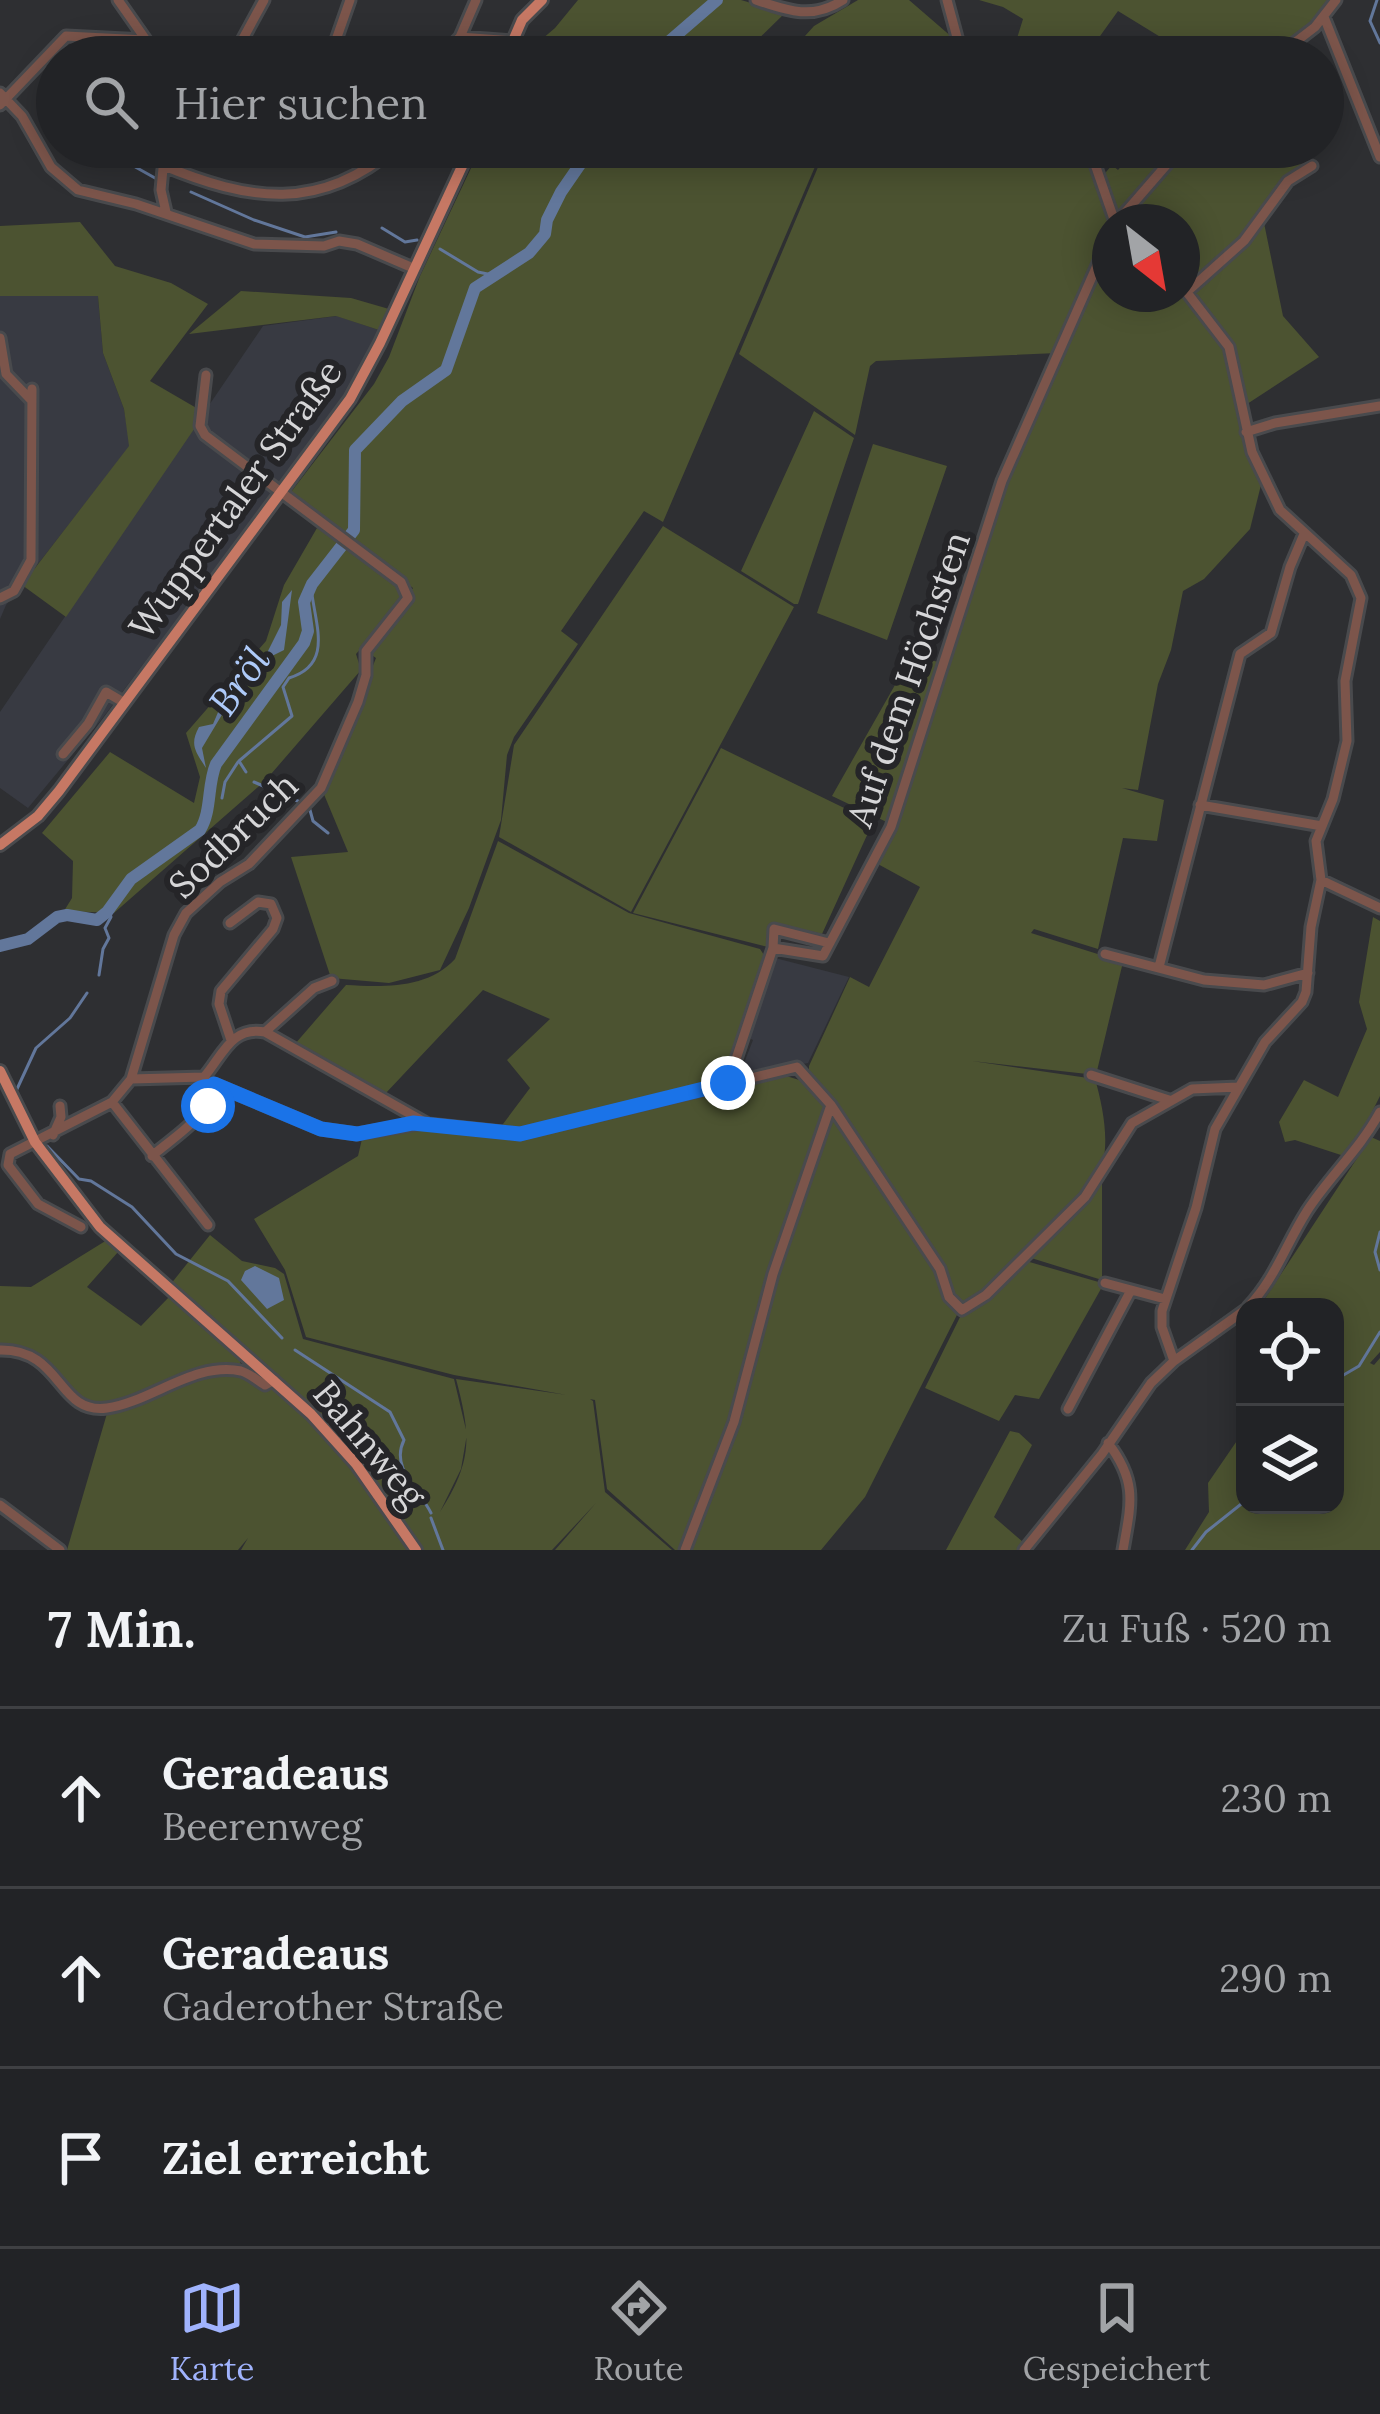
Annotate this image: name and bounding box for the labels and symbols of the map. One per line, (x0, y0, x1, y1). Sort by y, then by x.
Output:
north arrow (1092, 204, 1200, 312)
street label: Wuppertaler Straße (118, 351, 352, 647)
street label: Auf dem Höchsten (836, 525, 980, 834)
water label: Bröl (197, 637, 281, 725)
street label: Sodbruch (159, 762, 307, 908)
route end (701, 1056, 755, 1110)
route start (181, 1079, 235, 1133)
street label: Bahnweg (304, 1371, 437, 1518)

